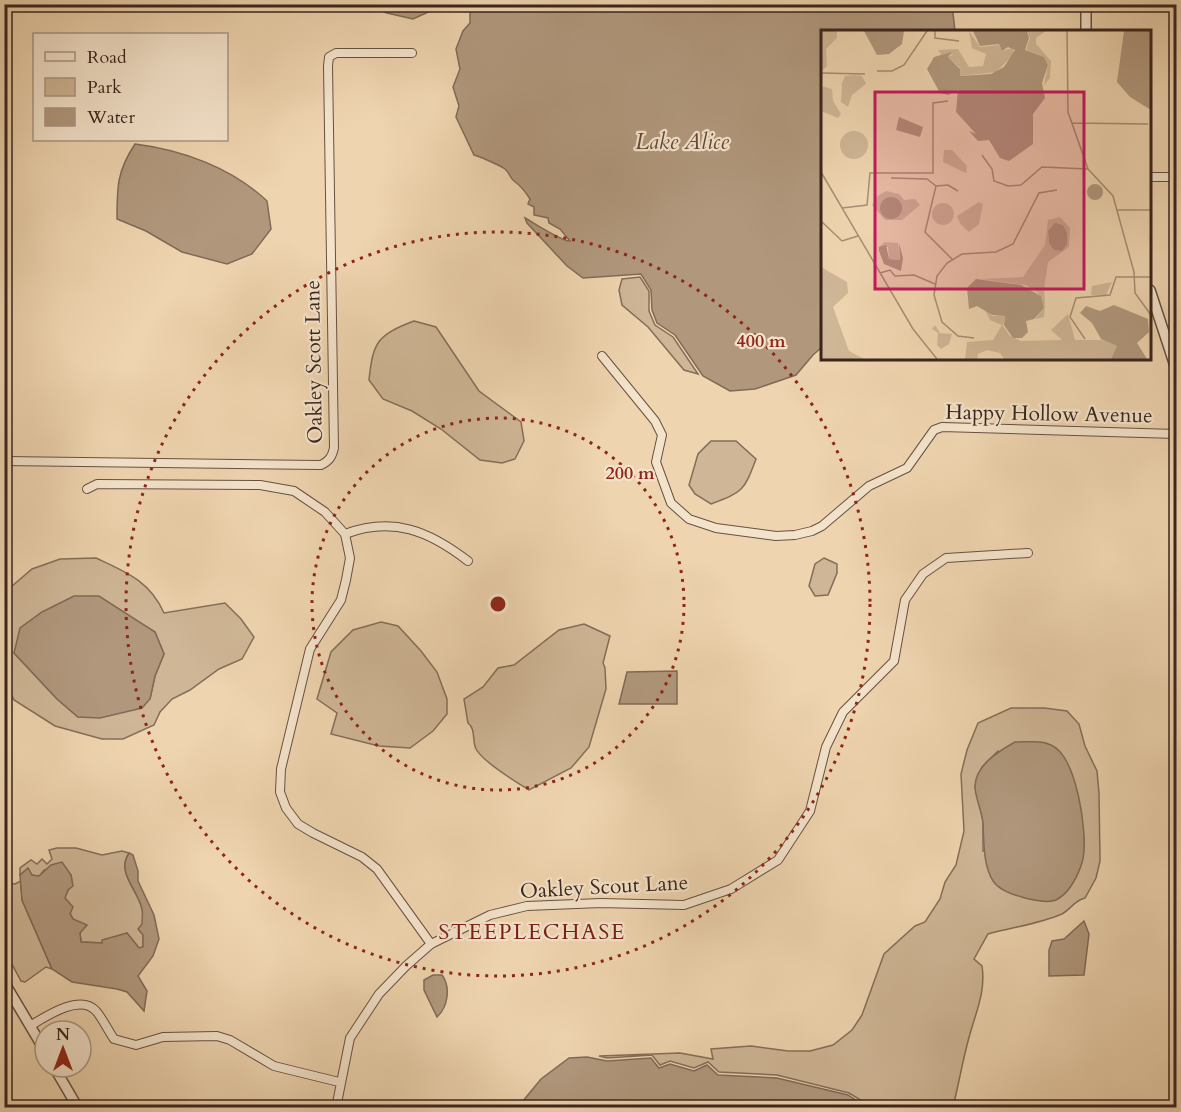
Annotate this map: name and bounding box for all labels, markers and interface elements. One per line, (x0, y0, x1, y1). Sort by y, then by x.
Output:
inset map (821, 30, 1151, 360)
legend (33, 33, 228, 141)
text: Road (87, 45, 127, 70)
text: Park (87, 75, 122, 100)
text: Water (86, 105, 136, 130)
water label: Lake Alice (635, 127, 729, 157)
street label: Oakley Scott Lane (298, 280, 330, 444)
text: 400 m (736, 329, 786, 354)
street label: Happy Hollow Avenue (945, 398, 1153, 430)
text: 200 m (605, 461, 655, 486)
centre of rings (488, 594, 508, 614)
street label: Oakley Scout Lane (519, 868, 689, 906)
district label: STEEPLECHASE (438, 917, 626, 947)
north arrow (33, 1019, 93, 1079)
text: N (56, 1024, 70, 1046)

